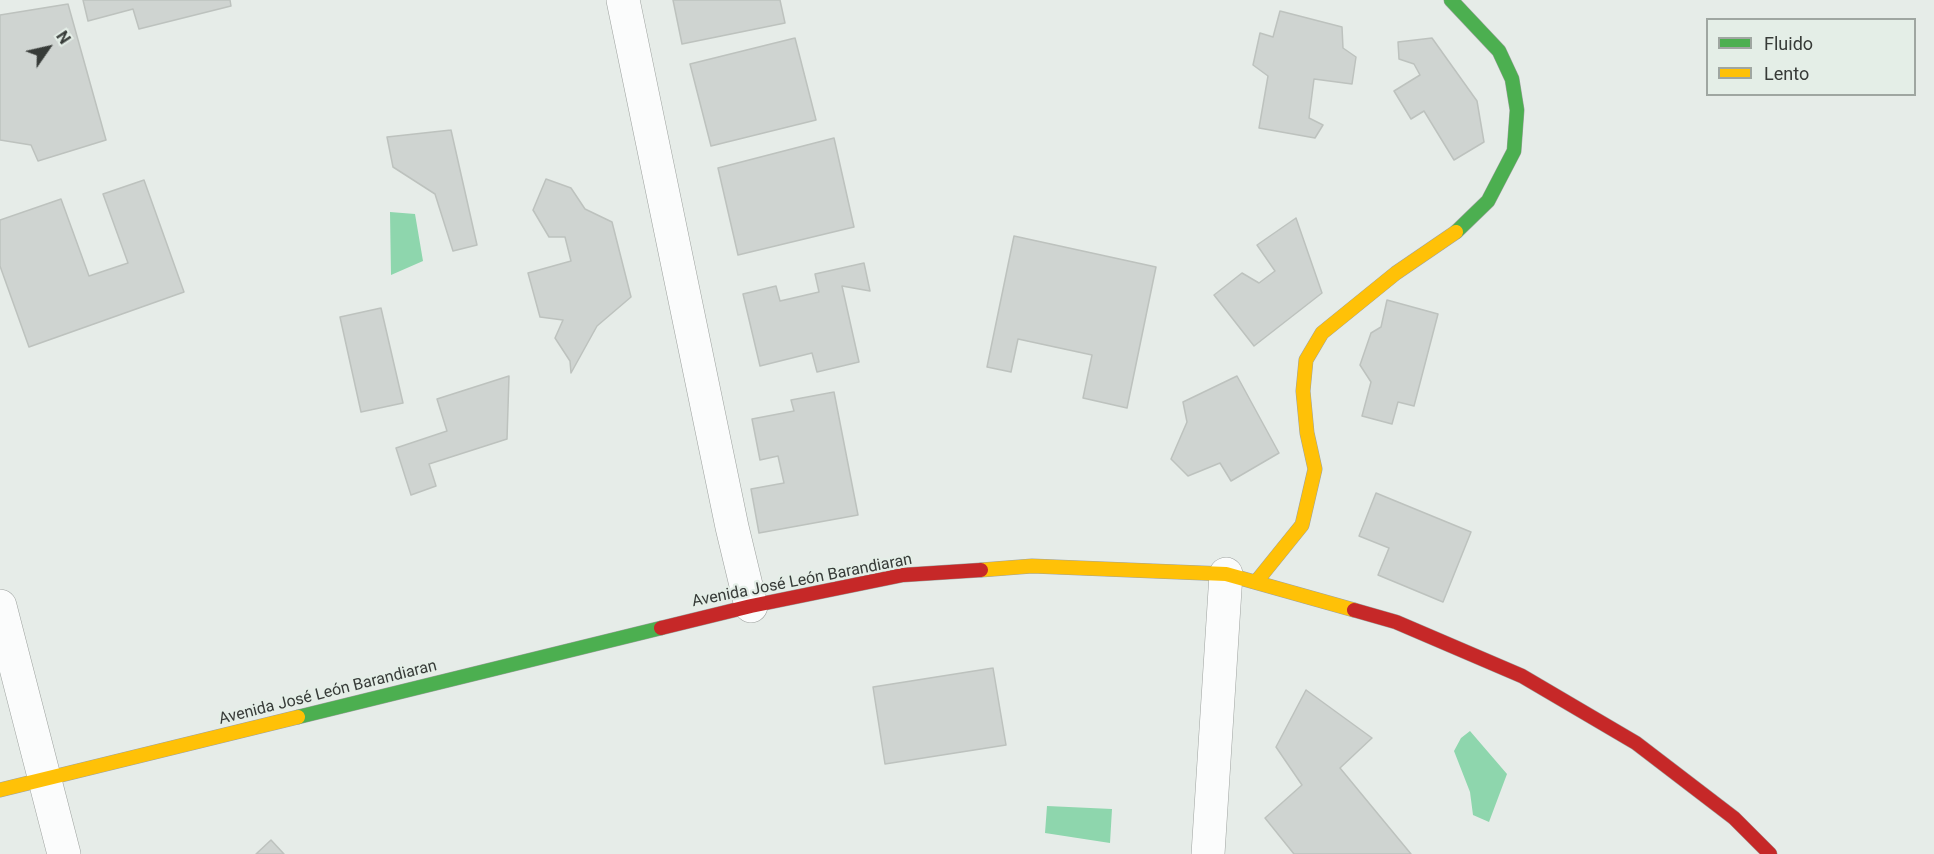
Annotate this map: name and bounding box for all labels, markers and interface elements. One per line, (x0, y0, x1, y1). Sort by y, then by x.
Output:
north arrow (18, 18, 78, 78)
legend (1706, 18, 1916, 96)
text: N (52, 28, 74, 48)
text: Fluido (1764, 33, 1813, 54)
text: Lento (1764, 63, 1809, 84)
street label: Avenida José León Barandiaran (690, 550, 914, 612)
street label: Avenida José León Barandiaran (217, 657, 439, 729)

